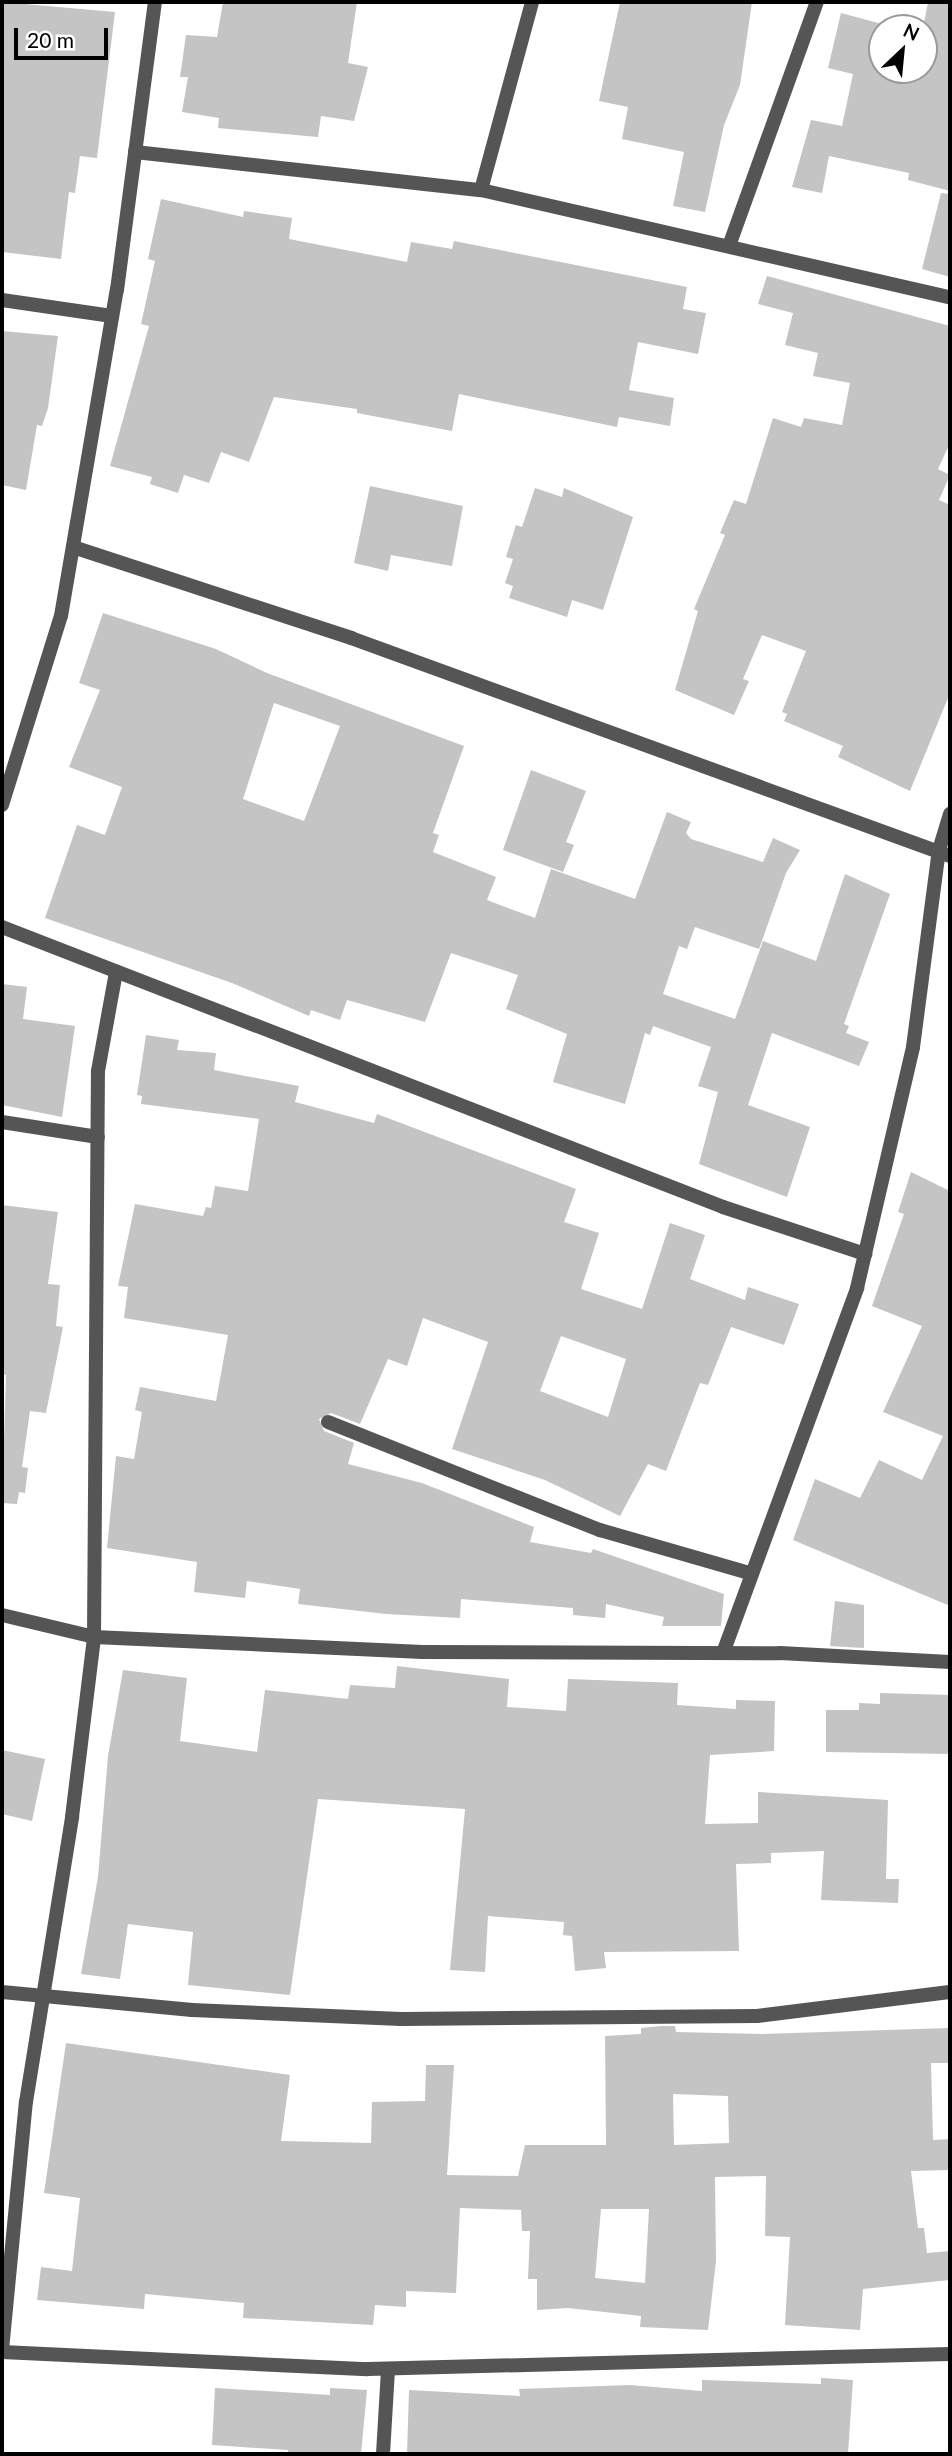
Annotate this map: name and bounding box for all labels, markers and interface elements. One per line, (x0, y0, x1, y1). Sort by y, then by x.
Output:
scale bar (18, 14, 112, 58)
north arrow (868, 14, 938, 84)
text: N (900, 18, 923, 45)
text: 20 m (27, 27, 74, 52)

